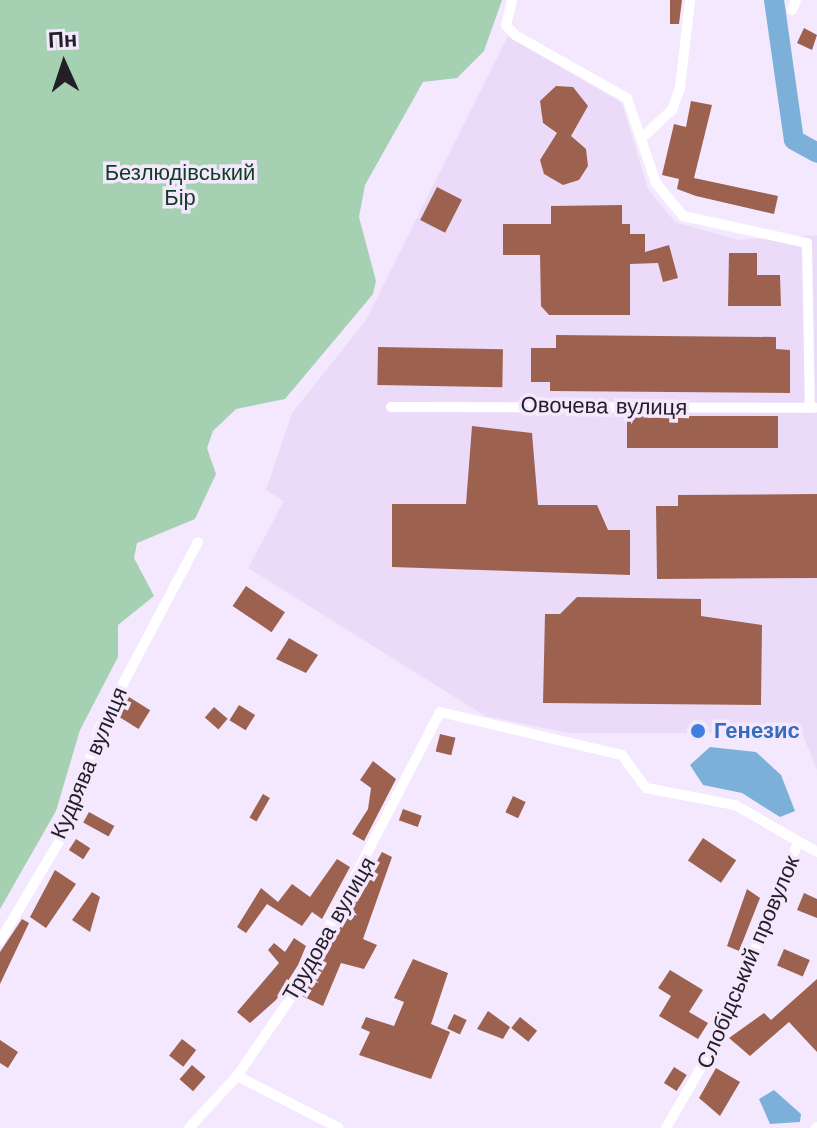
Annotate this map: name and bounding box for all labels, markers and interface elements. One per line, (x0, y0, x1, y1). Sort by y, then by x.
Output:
north arrow (24, 24, 104, 104)
text: Пн (48, 26, 78, 53)
park label: Безлюдівський Бір (105, 159, 255, 210)
street label: Овочева вулиця (521, 391, 687, 421)
street label: Кудрява вулиця (45, 683, 133, 843)
place label: Генезис (714, 718, 800, 744)
marker: Генезис (689, 722, 707, 740)
street label: Трудова вулиця (277, 852, 381, 1006)
street label: Слобідський провулок (691, 852, 805, 1072)

